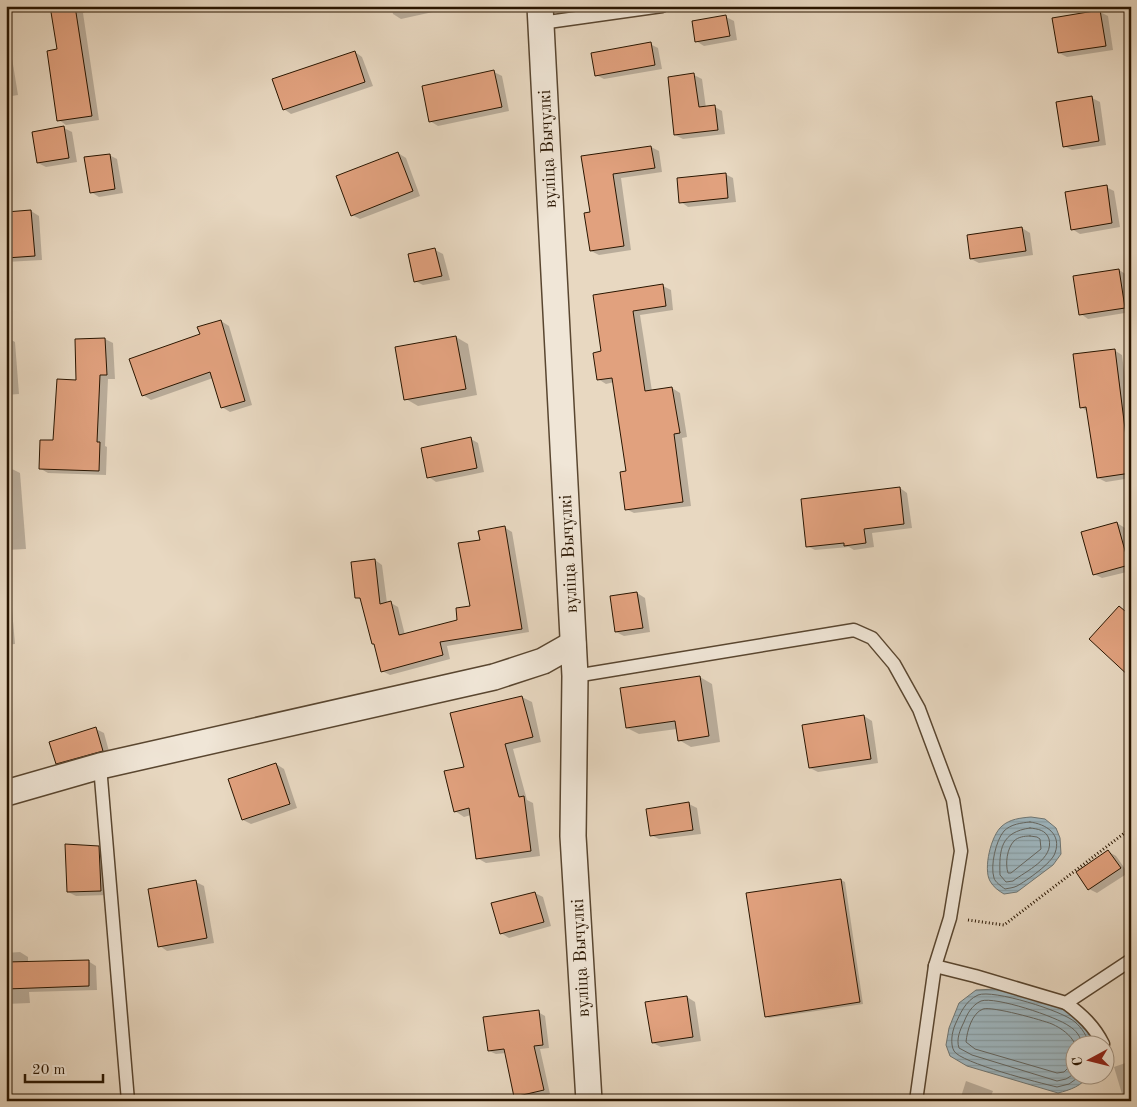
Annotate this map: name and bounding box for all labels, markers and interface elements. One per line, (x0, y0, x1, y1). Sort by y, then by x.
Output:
street label: вуліца Вычулкі (536, 89, 560, 209)
street label: вуліца Вычулкі (557, 494, 581, 614)
street label: вуліца Вычулкі (569, 898, 593, 1018)
north arrow (1064, 1034, 1114, 1084)
scale bar (25, 1052, 102, 1084)
text: С (1071, 1056, 1086, 1067)
text: 20 m (32, 1063, 66, 1078)

